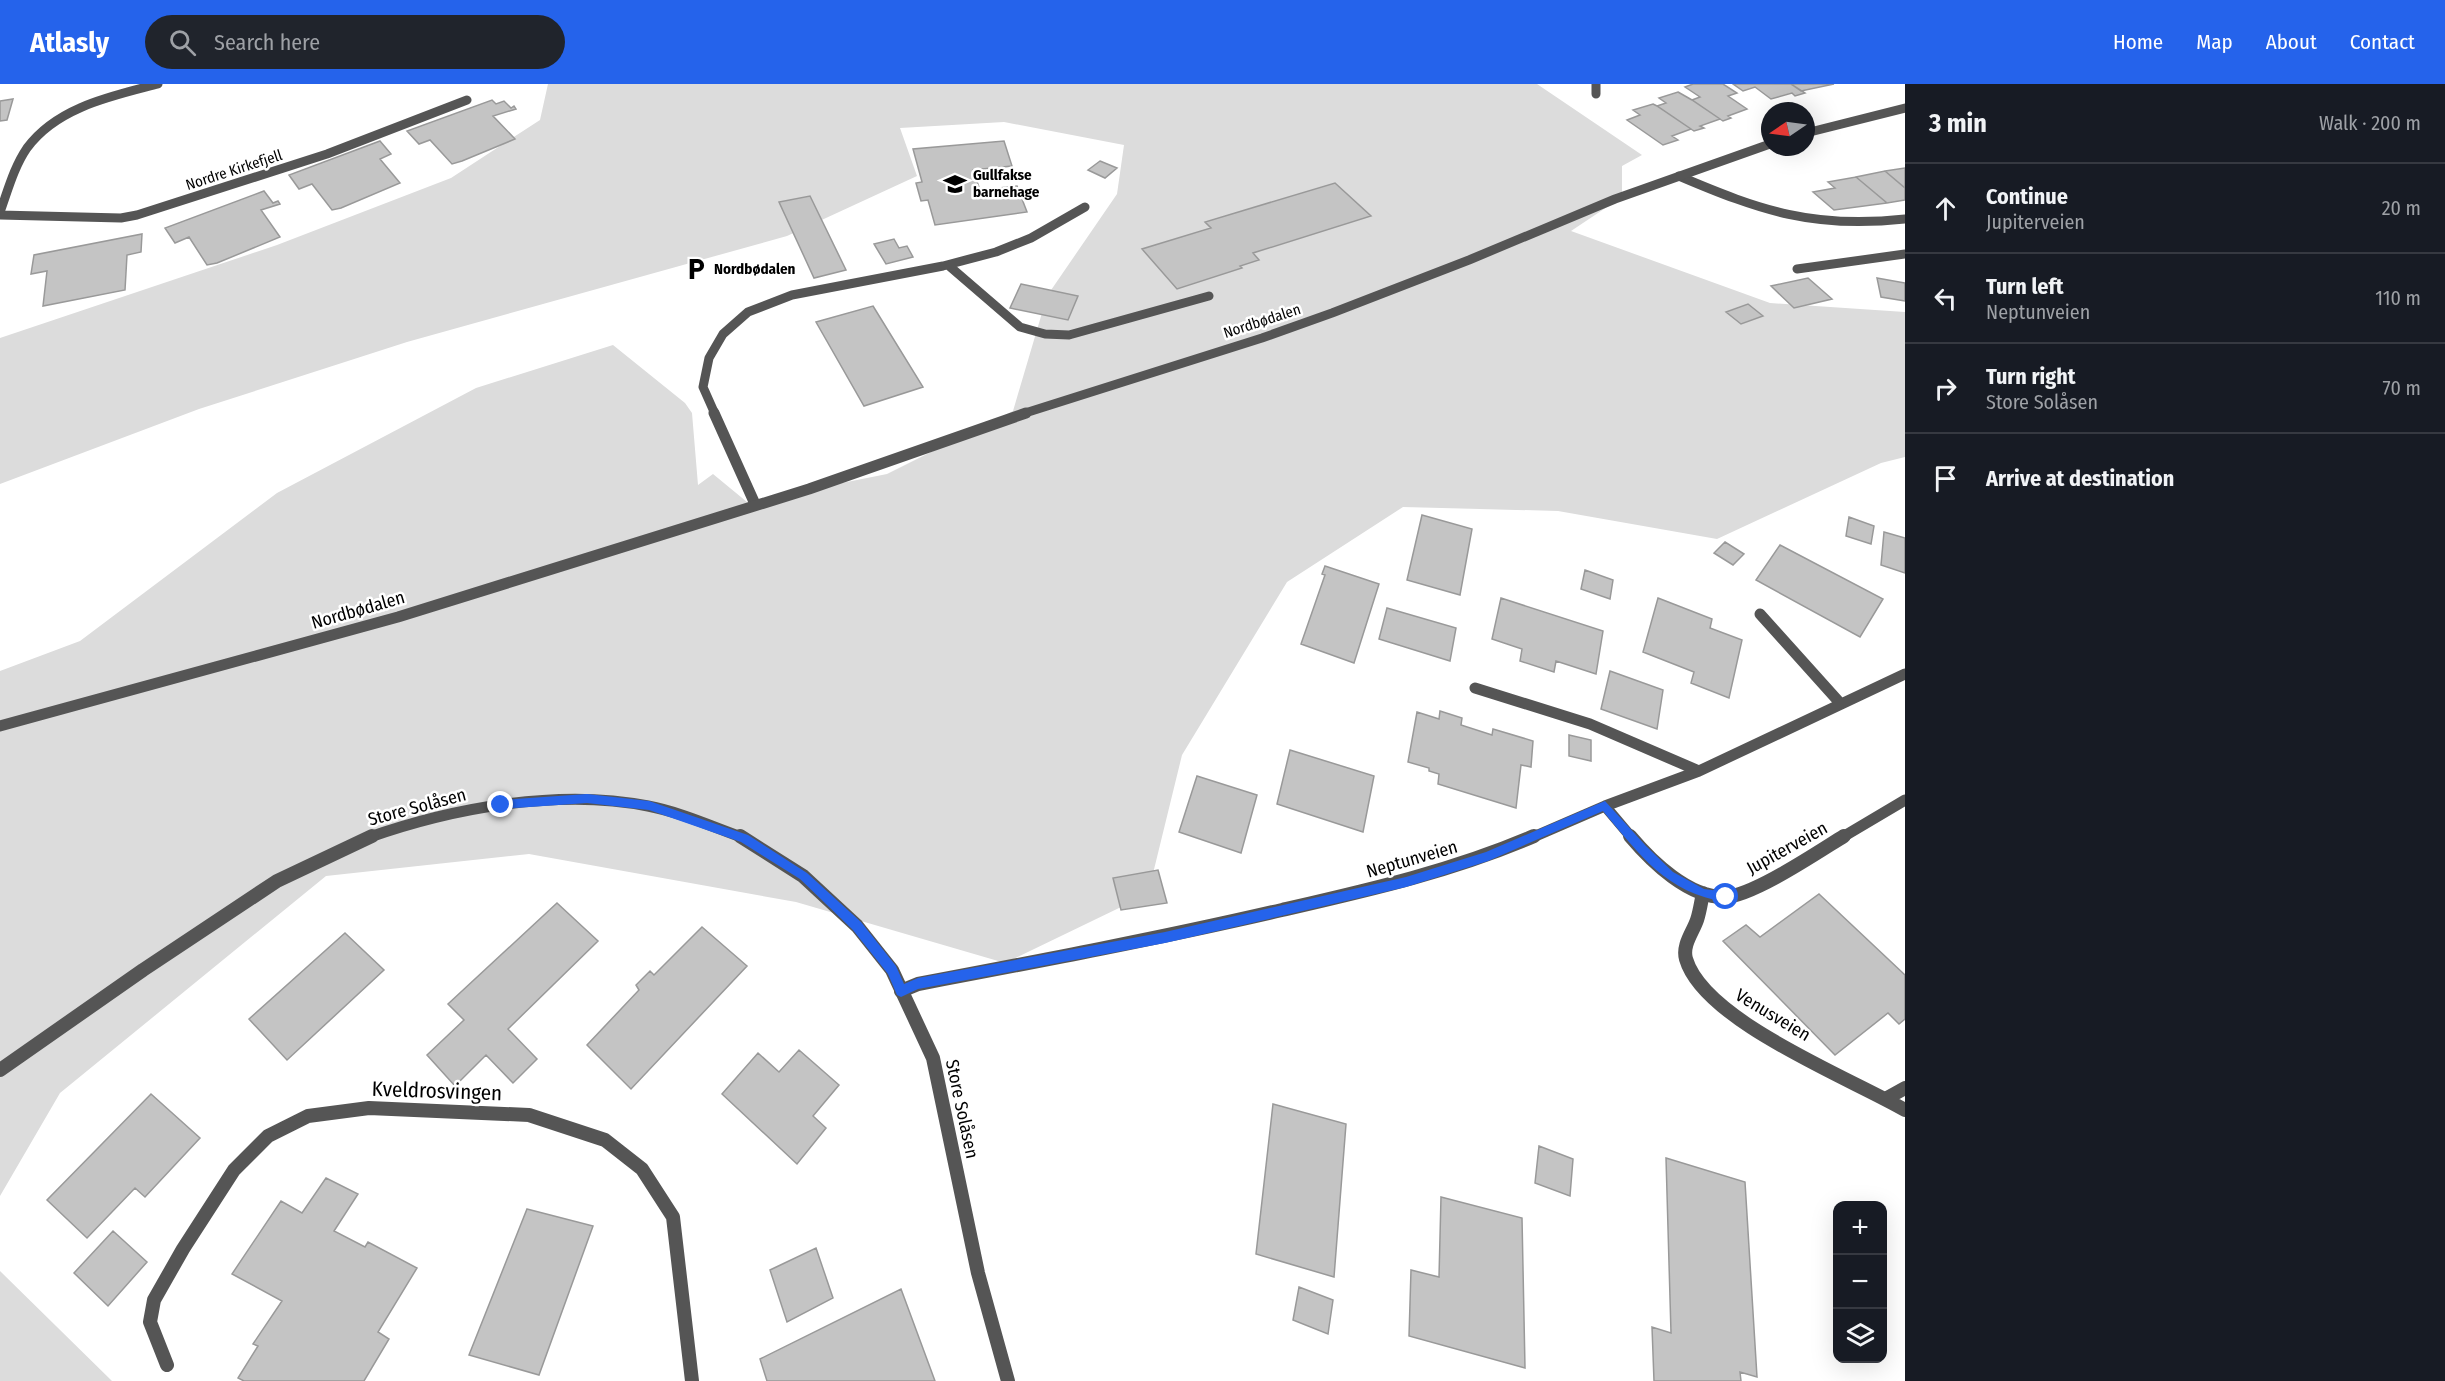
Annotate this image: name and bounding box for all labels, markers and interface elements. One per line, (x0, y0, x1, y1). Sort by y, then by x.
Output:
search box (145, 15, 565, 69)
text: Atlasly (30, 26, 109, 59)
icon: search (166, 26, 199, 59)
text: Search here (214, 29, 320, 56)
text: Home (2113, 29, 2163, 55)
text: Map (2196, 29, 2233, 55)
text: About (2266, 29, 2317, 55)
text: Contact (2350, 29, 2415, 55)
north arrow (1761, 102, 1815, 156)
text: 3 min (1929, 108, 1987, 139)
text: Walk · 200 m (2319, 111, 2421, 135)
street label: Nordre Kirkefjell (183, 146, 285, 194)
place label: Gullfakse barnehage (973, 166, 1040, 201)
school or university icon: Gullfakse barnehage (942, 171, 968, 197)
text: Continue (1986, 183, 2068, 210)
icon: ahead (1929, 192, 1962, 225)
text: 20 m (2382, 196, 2421, 220)
text: Jupiterveien (1986, 210, 2085, 234)
parking icon: Nordbødalen (683, 256, 709, 282)
place label: Nordbødalen (714, 260, 796, 278)
text: Turn left (1986, 273, 2064, 300)
icon: left (1929, 282, 1962, 315)
text: 110 m (2375, 286, 2421, 310)
street label: Nordbødalen (1221, 300, 1303, 342)
text: Neptunveien (1986, 300, 2090, 324)
text: Turn right (1986, 363, 2075, 390)
icon: right (1929, 372, 1962, 405)
text: 70 m (2383, 376, 2421, 400)
text: Store Solåsen (1986, 390, 2098, 414)
icon: arrive (1929, 462, 1962, 495)
text: Arrive at destination (1986, 465, 2174, 492)
street label: Nordbødalen (309, 586, 407, 634)
street label: Store Solåsen (366, 783, 468, 831)
route end (487, 791, 513, 817)
street label: Jupiterveien (1743, 817, 1831, 879)
street label: Neptunveien (1364, 835, 1460, 883)
route start (1712, 883, 1738, 909)
street label: Venusveien (1731, 984, 1815, 1046)
street label: Store Solåsen (941, 1057, 983, 1161)
street label: Kveldrosvingen (371, 1076, 503, 1106)
map controls (1833, 1201, 1887, 1363)
button: + (1833, 1201, 1887, 1255)
button: − (1833, 1255, 1887, 1309)
button: layers (1833, 1309, 1887, 1363)

